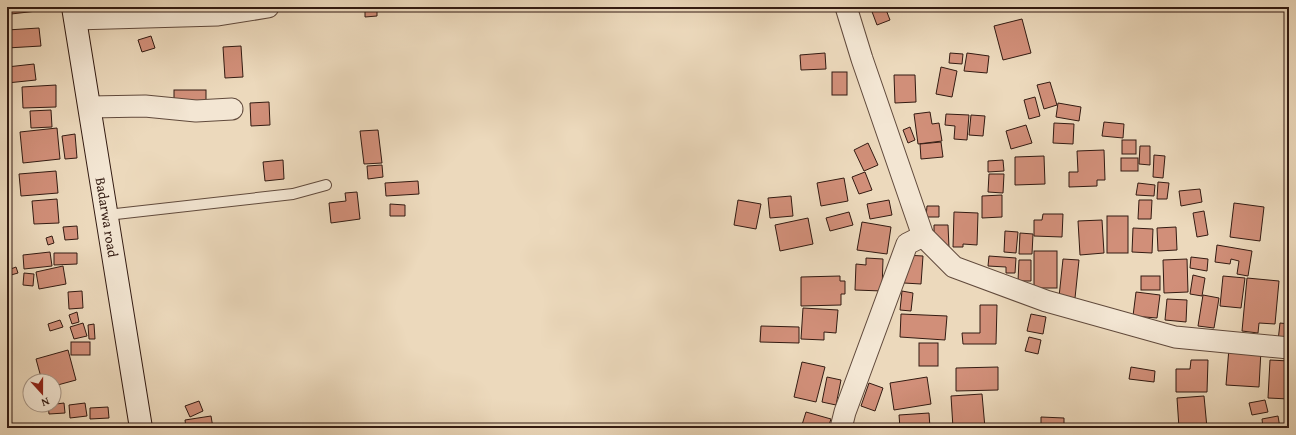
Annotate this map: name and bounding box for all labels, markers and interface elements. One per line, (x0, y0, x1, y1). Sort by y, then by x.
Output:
street label: Badarwa road (91, 176, 123, 259)
north arrow (22, 373, 62, 413)
text: N (39, 394, 52, 411)

